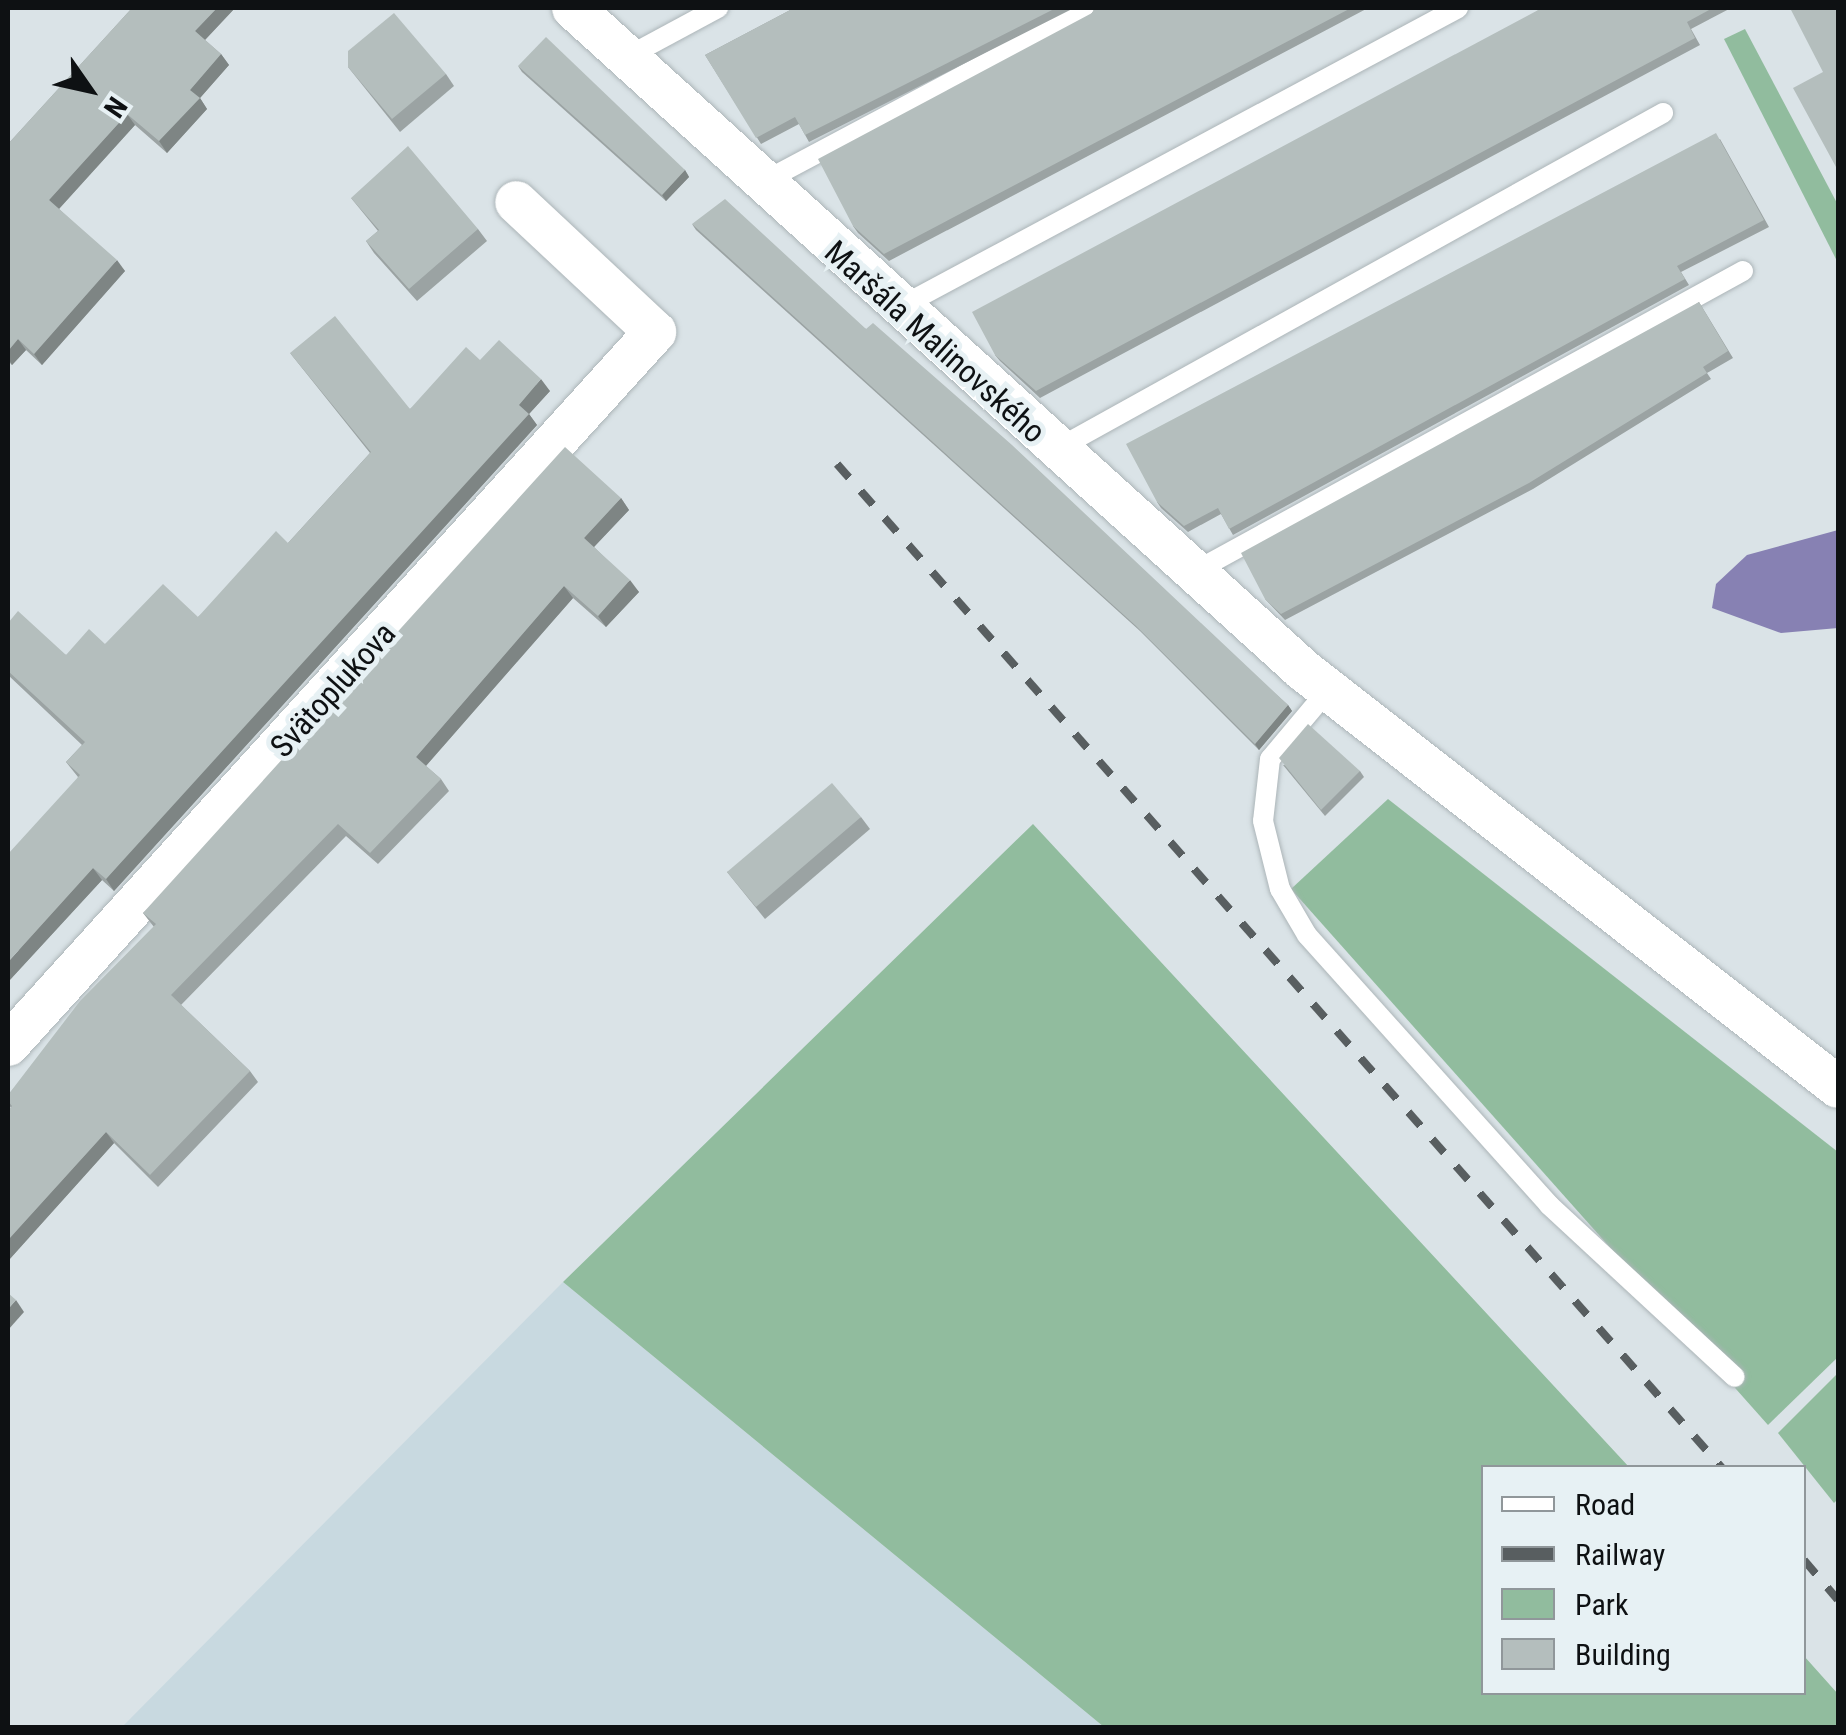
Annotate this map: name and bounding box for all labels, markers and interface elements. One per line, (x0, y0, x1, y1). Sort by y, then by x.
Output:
north arrow (40, 40, 140, 140)
text: N (97, 91, 134, 123)
street label: Maršála Malinovského (817, 233, 1053, 451)
street label: Svätoplukova (262, 615, 404, 765)
legend (1481, 1465, 1806, 1695)
text: Road (1575, 1487, 1635, 1522)
text: Railway (1575, 1537, 1665, 1572)
text: Park (1575, 1587, 1629, 1622)
text: Building (1575, 1637, 1671, 1672)

